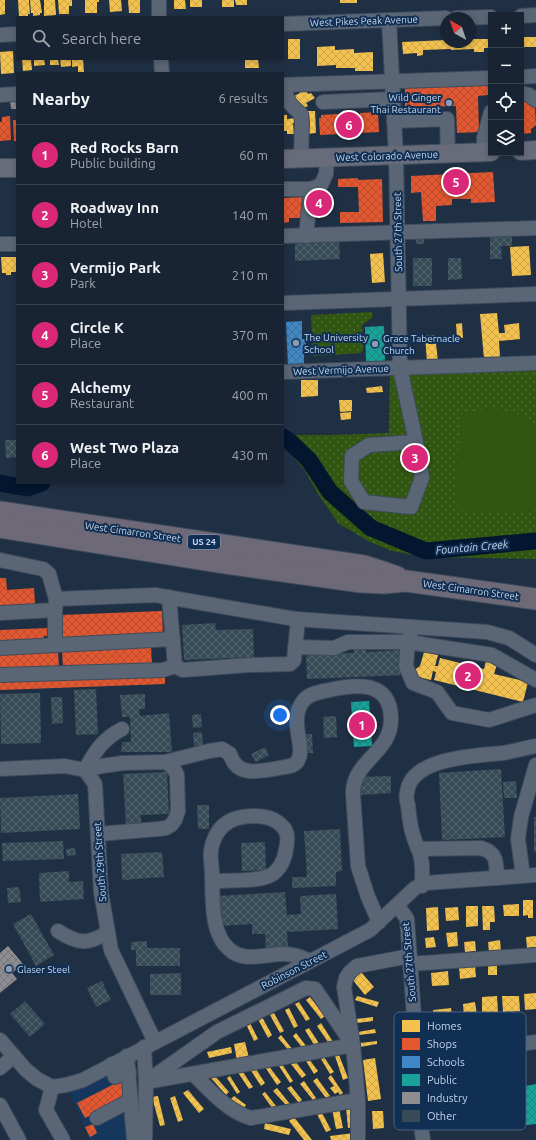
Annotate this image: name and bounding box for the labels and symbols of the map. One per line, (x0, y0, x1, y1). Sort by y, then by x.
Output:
north arrow (440, 12, 476, 48)
street label: West Pikes Peak Avenue (310, 14, 418, 28)
place label: Wild Ginger Thai Restaurant (370, 92, 441, 115)
marker: Wild Ginger Thai Restaurant (444, 98, 454, 108)
pin: 6 (336, 110, 362, 140)
street label: West Colorado Avenue (336, 149, 438, 163)
pin: 5 (443, 167, 469, 197)
pin: 4 (306, 188, 332, 218)
street label: South 27th Street (392, 192, 404, 272)
place label: The University School (304, 332, 368, 355)
place label: Grace Tabernacle Church (383, 333, 460, 356)
marker: The University School (291, 338, 301, 348)
marker: Grace Tabernacle Church (370, 339, 380, 349)
street label: West Vermijo Avenue (293, 363, 389, 377)
pin: 3 (402, 443, 428, 473)
street label: West Cimarron Street (84, 520, 182, 544)
road number: US 24 (188, 535, 220, 549)
water label: Fountain Creek (435, 538, 509, 556)
street label: West Cimarron Street (422, 578, 520, 602)
pin: 2 (455, 661, 481, 691)
your location (270, 705, 290, 725)
pin: 1 (349, 710, 375, 740)
street label: South 29th Street (92, 822, 108, 902)
street label: South 27th Street (400, 922, 418, 1002)
street label: Robinson Street (259, 949, 329, 991)
marker: Glaser Steel (4, 964, 14, 974)
place label: Glaser Steel (17, 964, 71, 975)
legend (394, 1012, 526, 1130)
text: Homes (427, 1020, 462, 1032)
text: Shops (427, 1038, 457, 1050)
text: Schools (427, 1056, 465, 1068)
text: Public (427, 1074, 457, 1086)
text: Industry (427, 1092, 468, 1104)
text: Other (427, 1110, 457, 1122)

